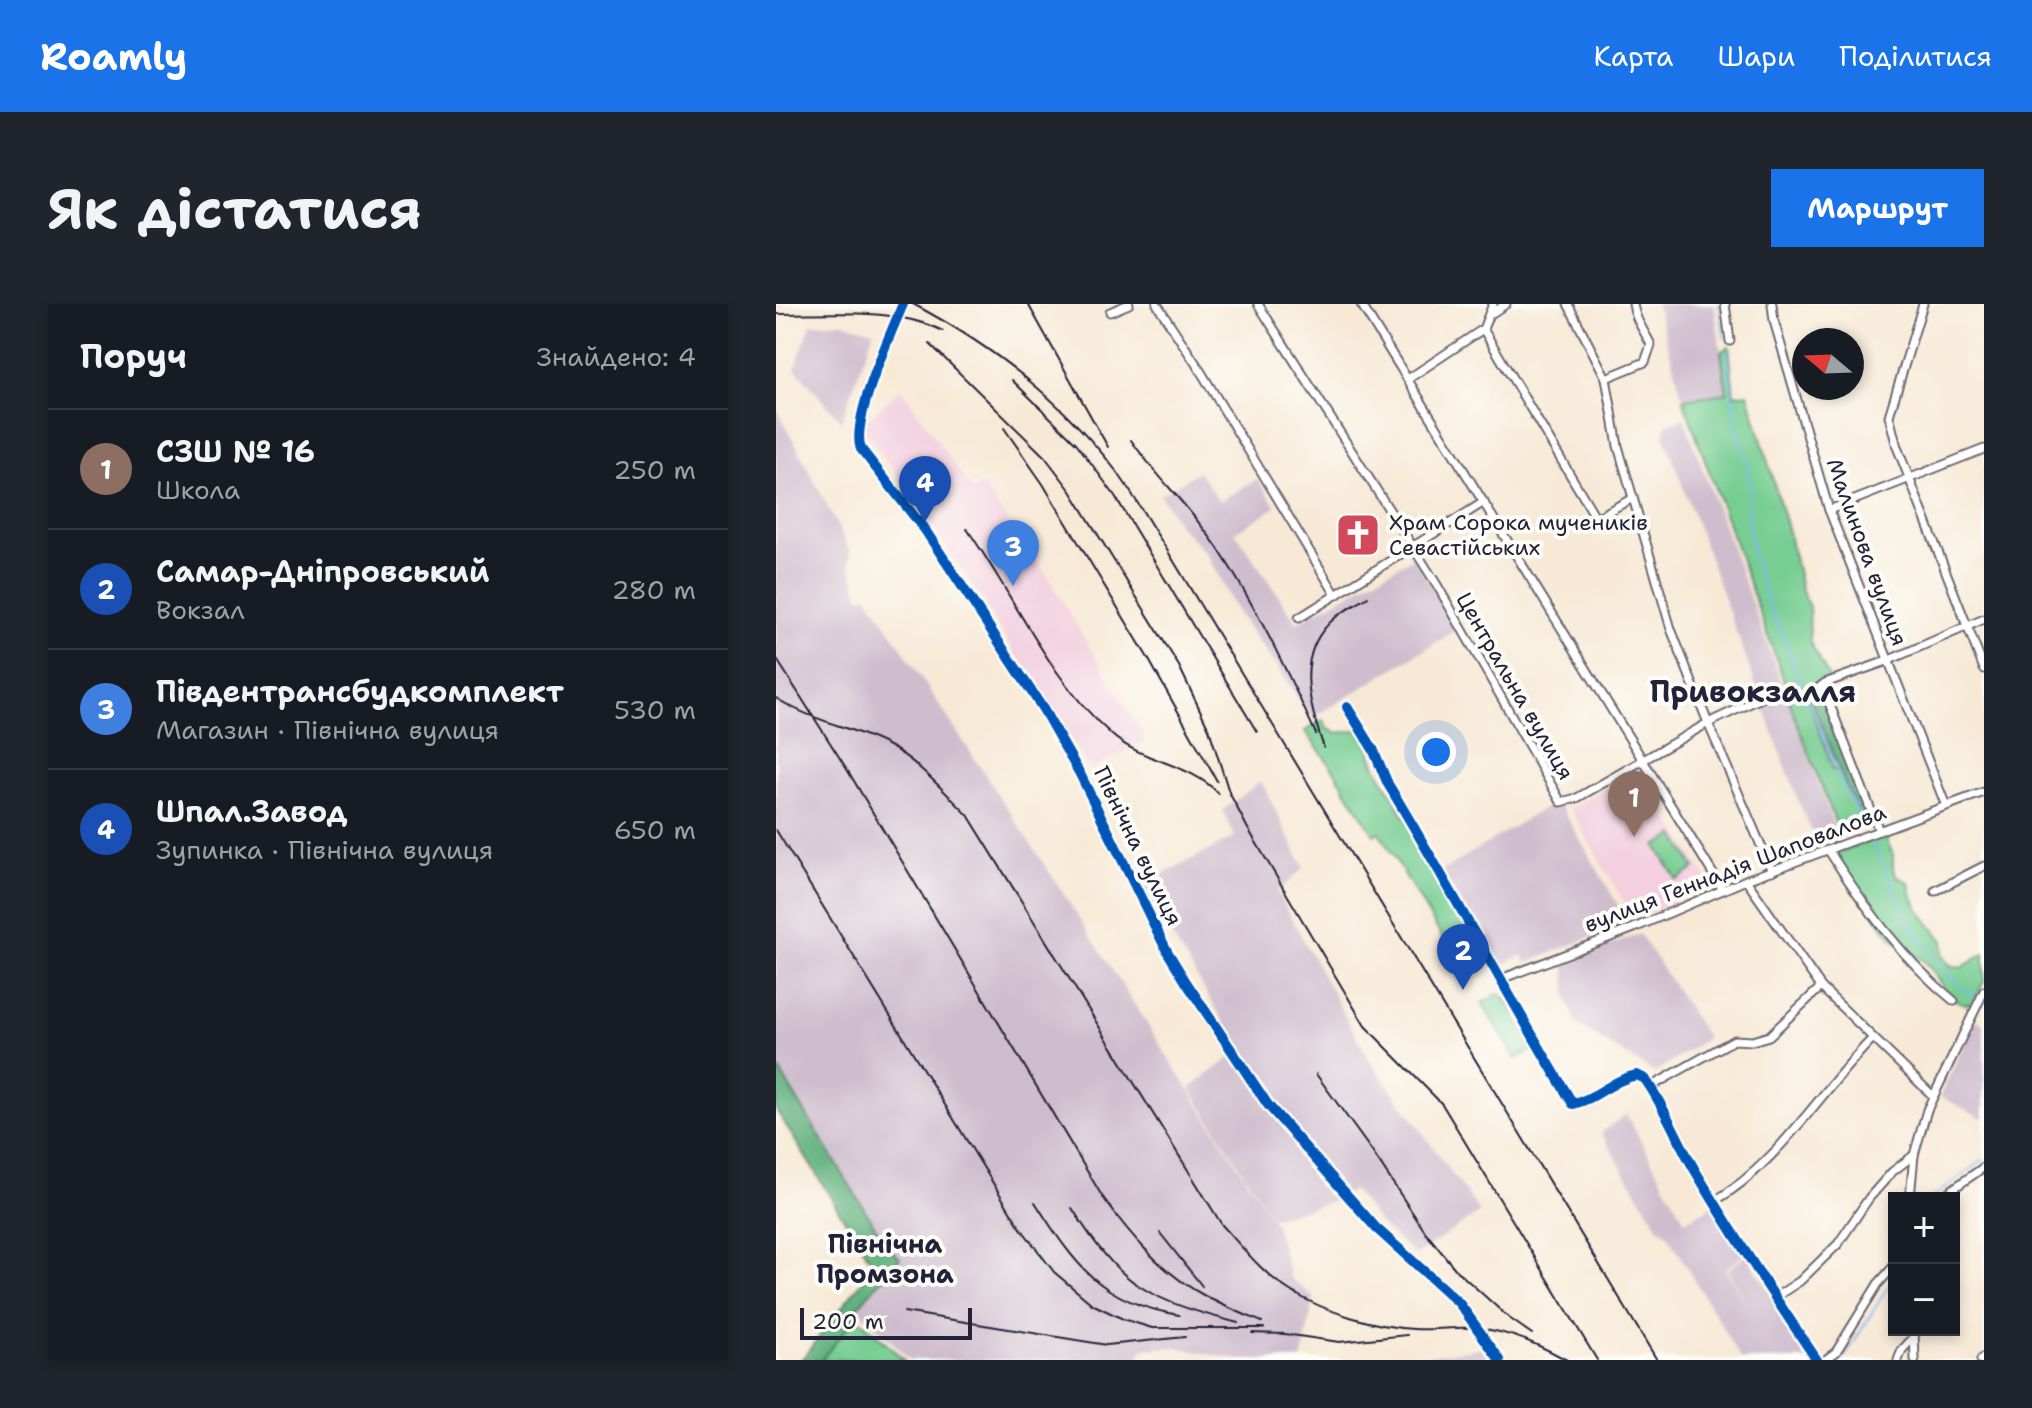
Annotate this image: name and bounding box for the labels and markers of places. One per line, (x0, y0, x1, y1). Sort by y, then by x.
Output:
pin: 4 (899, 456, 951, 522)
place label: Храм Сорока мучеників Севастійських (1389, 508, 1648, 562)
church icon: Храм Сорока мучеників Севастійських (1334, 511, 1382, 559)
pin: 3 (987, 520, 1039, 586)
pin: 1 (1608, 771, 1660, 837)
pin: 2 (1437, 924, 1489, 990)

